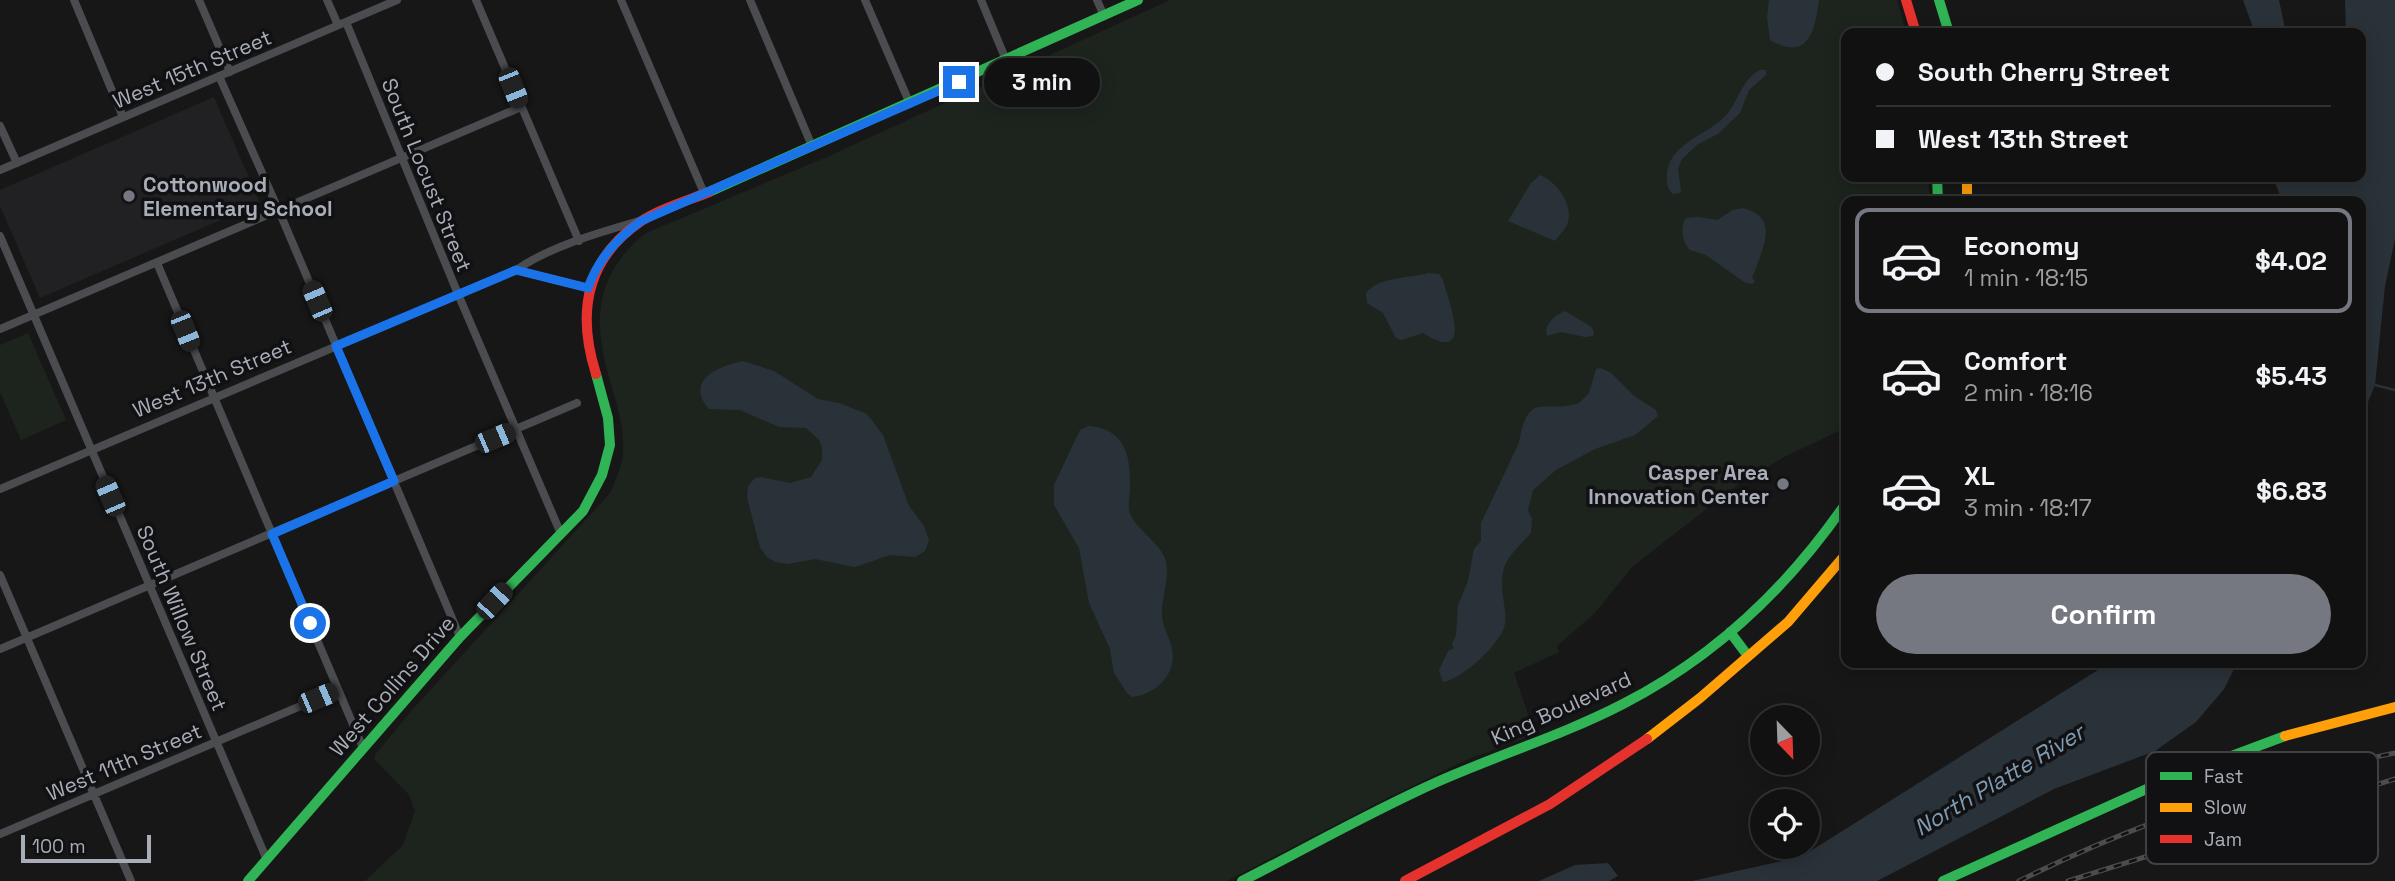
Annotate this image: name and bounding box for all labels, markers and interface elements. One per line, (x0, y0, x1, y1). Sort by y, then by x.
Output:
street label: West 15th Street (109, 23, 275, 115)
text: South Cherry Street (1918, 55, 2170, 89)
callout: 3 min (984, 57, 1099, 106)
car (496, 65, 531, 111)
route end (943, 66, 975, 98)
text: 3 min (1012, 67, 1072, 97)
street label: South Locust Street (376, 74, 478, 276)
text: West 13th Street (1918, 122, 2129, 156)
place label: Cottonwood Elementary School (143, 171, 333, 222)
marker: Cottonwood Elementary School (121, 188, 137, 204)
icon: car (1880, 229, 1943, 292)
text: Economy (1964, 229, 2080, 263)
text: $4.02 (2255, 244, 2327, 278)
text: 1 min · 18:15 (1964, 263, 2088, 293)
car (300, 278, 335, 324)
car (168, 308, 203, 354)
street label: West 13th Street (128, 332, 296, 424)
icon: car (1880, 344, 1943, 407)
text: Comfort (1964, 344, 2067, 378)
text: $5.43 (2256, 359, 2327, 393)
text: 2 min · 18:16 (1964, 378, 2093, 408)
car (472, 420, 519, 456)
place label: Casper Area Innovation Center (1588, 459, 1769, 510)
icon: car (1880, 459, 1943, 522)
text: XL (1964, 459, 1995, 493)
car (93, 473, 128, 519)
text: $6.83 (2256, 474, 2327, 508)
marker: Casper Area Innovation Center (1775, 476, 1791, 492)
text: 3 min · 18:17 (1964, 493, 2092, 523)
street label: South Willow Street (131, 521, 233, 715)
button: Confirm (1876, 574, 2331, 654)
car (472, 578, 517, 624)
route start (294, 607, 326, 639)
street label: West Collins Drive (323, 610, 461, 762)
street label: King Boulevard (1487, 665, 1635, 751)
car (295, 680, 342, 716)
north arrow (1750, 705, 1820, 775)
map controls (1750, 705, 1820, 859)
water label: North Platte River (1908, 716, 2092, 843)
street label: West 11th Street (42, 717, 206, 807)
legend (2146, 752, 2378, 864)
text: Fast (2204, 764, 2244, 789)
button: locate (1750, 789, 1820, 859)
text: Slow (2204, 795, 2247, 820)
text: Jam (2204, 827, 2242, 852)
scale bar (21, 832, 150, 864)
text: 100 m (32, 834, 86, 859)

